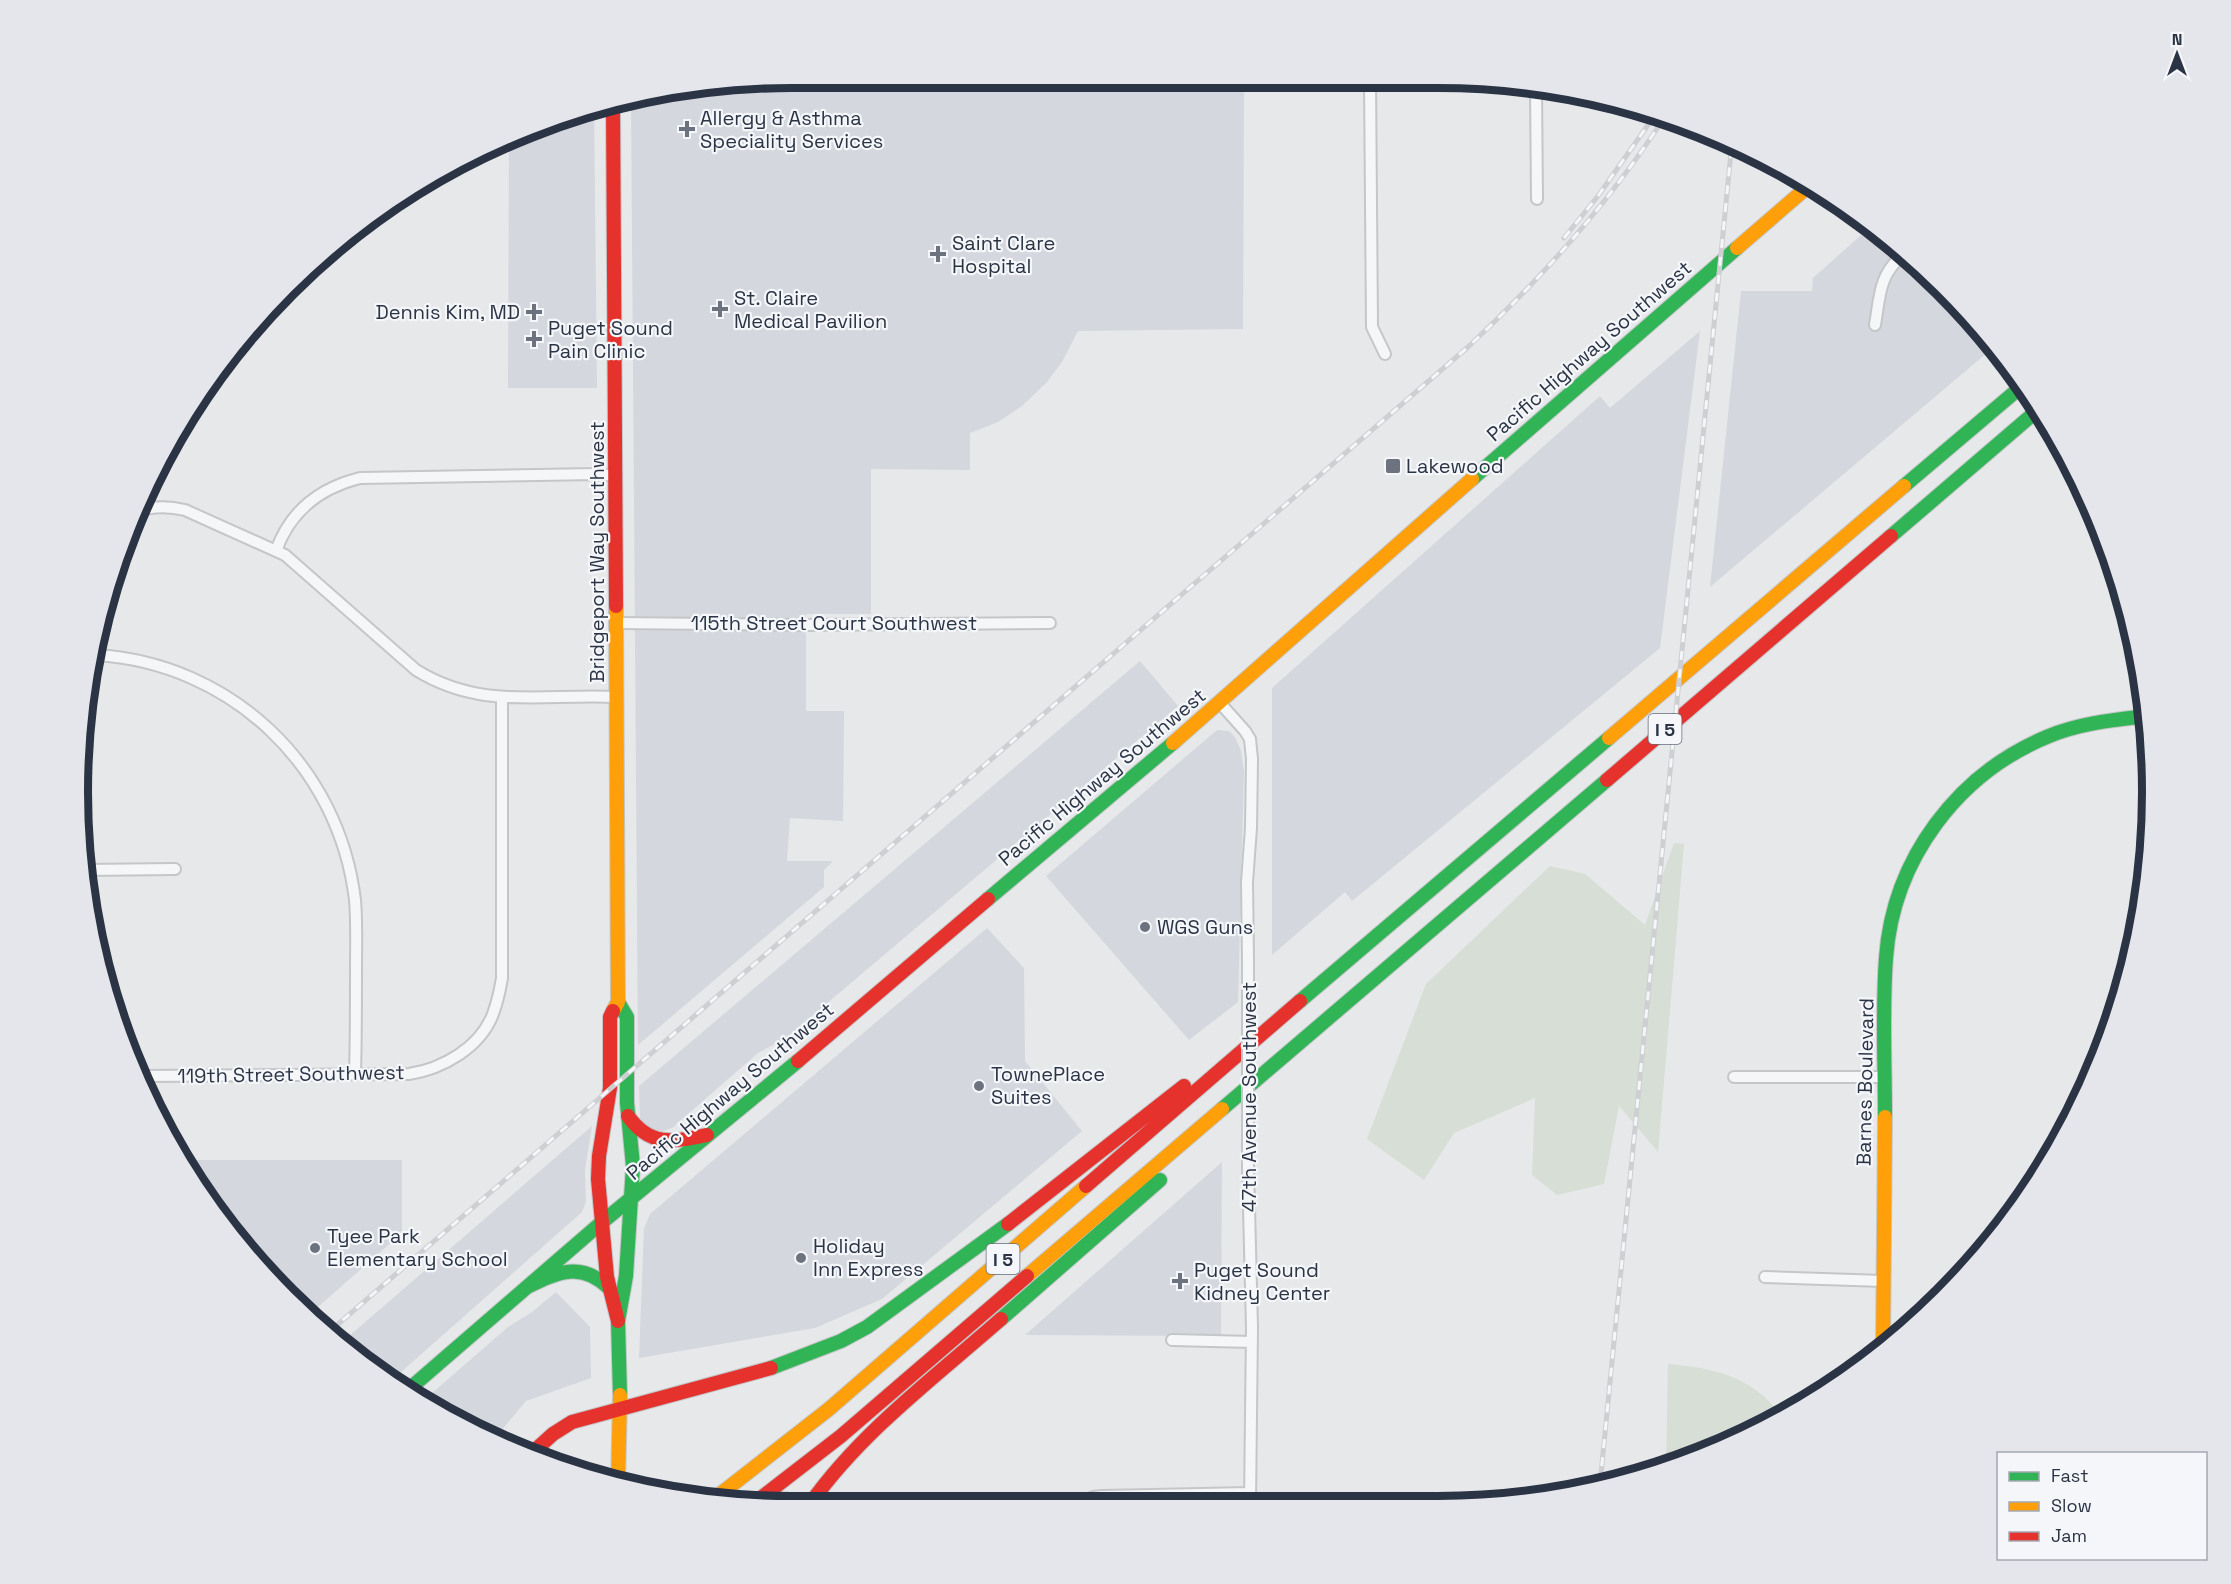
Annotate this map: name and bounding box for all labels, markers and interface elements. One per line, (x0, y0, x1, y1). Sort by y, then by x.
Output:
north arrow (2147, 24, 2207, 84)
text: N (2172, 29, 2182, 50)
place label: Allergy & Asthma Speciality Services (700, 105, 883, 154)
marker: Allergy & Asthma Speciality Services (678, 120, 696, 138)
place label: Saint Clare Hospital (952, 230, 1055, 279)
marker: Saint Clare Hospital (929, 245, 947, 263)
street label: Pacific Highway Southwest (1481, 255, 1697, 447)
place label: St. Claire Medical Pavilion (734, 285, 887, 334)
place label: Dennis Kim, MD (375, 299, 520, 325)
marker: St. Claire Medical Pavilion (711, 300, 729, 318)
marker: Dennis Kim, MD (525, 303, 543, 321)
place label: Puget Sound Pain Clinic (548, 315, 673, 364)
marker: Puget Sound Pain Clinic (525, 330, 543, 348)
street label: Bridgeport Way Southwest (584, 421, 610, 683)
place label: Lakewood (1406, 453, 1504, 479)
marker: Lakewood (1384, 457, 1402, 475)
street label: 115th Street Court Southwest (691, 610, 977, 636)
street label: Pacific Highway Southwest (993, 682, 1211, 872)
road number: I 5 (1648, 714, 1682, 744)
place label: WGS Guns (1157, 914, 1253, 940)
marker: WGS Guns (1138, 920, 1152, 934)
street label: 47th Avenue Southwest (1236, 982, 1262, 1212)
street label: Pacific Highway Southwest (621, 996, 839, 1186)
street label: Barnes Boulevard (1851, 998, 1879, 1166)
street label: 119th Street Southwest (177, 1059, 405, 1089)
place label: TownePlace Suites (991, 1061, 1105, 1110)
marker: TownePlace Suites (972, 1079, 986, 1093)
place label: Tyee Park Elementary School (327, 1223, 508, 1272)
place label: Holiday Inn Express (813, 1233, 924, 1282)
marker: Tyee Park Elementary School (308, 1241, 322, 1255)
road number: I 5 (986, 1244, 1020, 1274)
marker: Holiday Inn Express (794, 1251, 808, 1265)
place label: Puget Sound Kidney Center (1194, 1257, 1330, 1306)
marker: Puget Sound Kidney Center (1171, 1272, 1189, 1290)
legend (1997, 1452, 2207, 1560)
text: Fast (2051, 1464, 2088, 1487)
text: Slow (2051, 1494, 2092, 1517)
text: Jam (2051, 1524, 2087, 1547)

